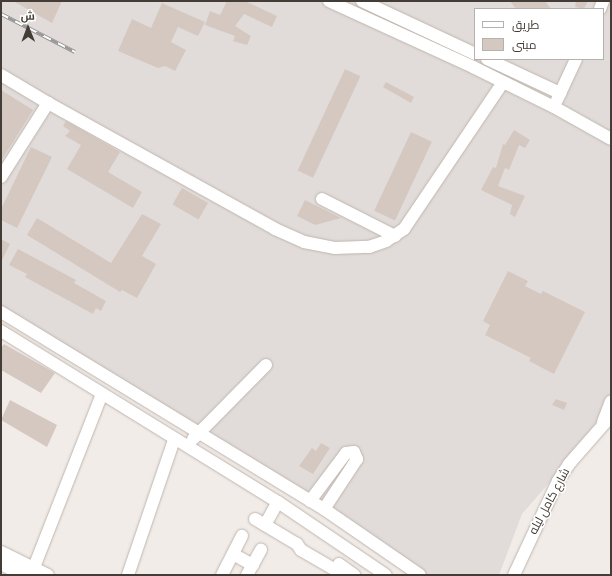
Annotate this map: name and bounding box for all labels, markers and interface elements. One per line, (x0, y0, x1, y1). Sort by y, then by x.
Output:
north arrow (8, 8, 48, 48)
text: ش (21, 8, 35, 24)
legend (474, 8, 604, 60)
text: طريق (512, 15, 539, 34)
text: مبنى (512, 35, 537, 54)
street label: شارع كامل ليله (525, 465, 573, 537)

